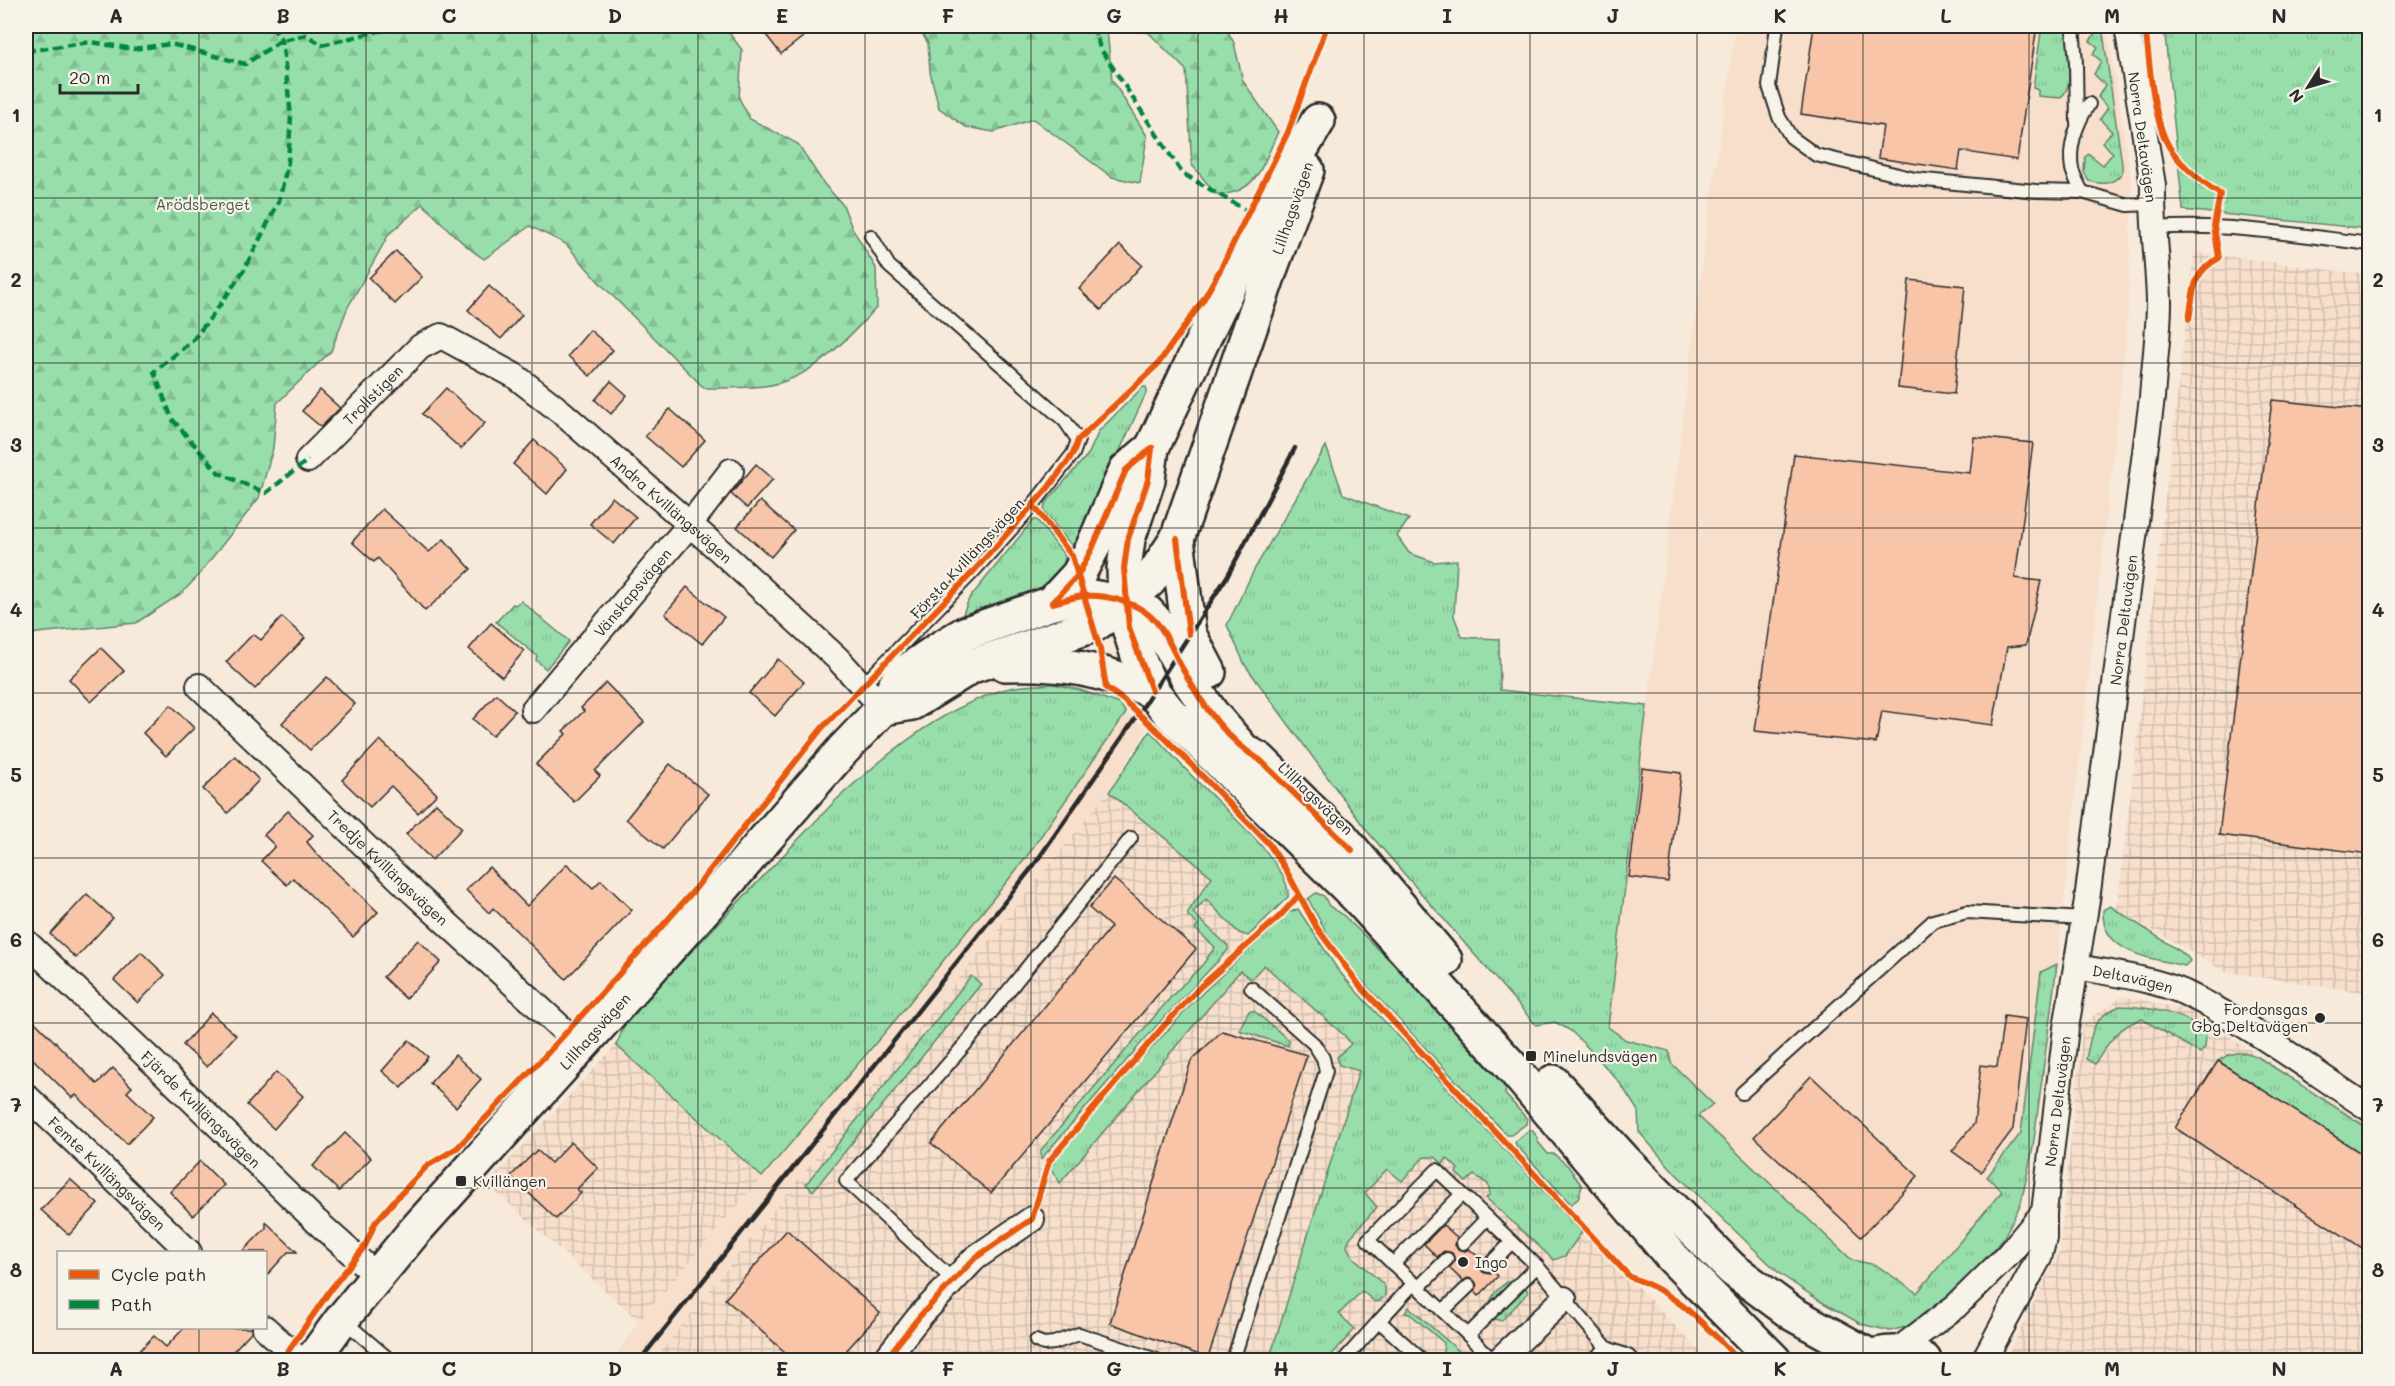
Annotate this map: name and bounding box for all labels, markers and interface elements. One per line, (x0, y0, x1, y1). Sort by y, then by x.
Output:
text: A (109, 2, 123, 28)
text: B (276, 2, 290, 28)
text: C (442, 2, 457, 28)
text: D (608, 2, 622, 28)
text: E (776, 2, 788, 28)
text: F (942, 2, 955, 28)
text: G (1106, 2, 1122, 28)
text: H (1273, 2, 1289, 28)
text: I (1442, 2, 1452, 28)
text: J (1606, 2, 1620, 28)
text: K (1773, 2, 1787, 28)
text: L (1940, 2, 1952, 28)
text: M (2104, 2, 2120, 28)
text: N (2271, 2, 2287, 28)
scale bar (60, 57, 138, 95)
north arrow (2278, 57, 2338, 117)
text: 20 m (69, 65, 110, 89)
street label: Norra Deltavägen (2124, 71, 2162, 203)
text: N (2284, 85, 2308, 108)
text: 1 (12, 101, 20, 127)
text: 1 (2374, 101, 2382, 127)
street label: Lillhagsvägen (1267, 159, 1317, 257)
park label: Arödsberget (156, 194, 250, 214)
text: 2 (10, 266, 22, 292)
text: 2 (2372, 266, 2384, 292)
street label: Trollstigen (339, 360, 407, 429)
text: 3 (10, 431, 22, 457)
text: 3 (2372, 431, 2384, 457)
street label: Andra Kvillängsvägen (606, 450, 737, 567)
street label: Första Kvillängsvägen (906, 493, 1028, 623)
street label: Vänskapsvägen (589, 544, 676, 641)
street label: Norra Deltavägen (2105, 553, 2142, 686)
text: 4 (10, 596, 23, 622)
text: 4 (2372, 596, 2385, 622)
street label: Lillhagsvägen (1274, 757, 1358, 839)
text: 5 (10, 761, 22, 787)
text: 5 (2372, 761, 2384, 787)
street label: Tredje Kvillängsvägen (323, 805, 453, 930)
text: 6 (10, 926, 22, 952)
text: 6 (2372, 926, 2384, 952)
street label: Deltavägen (2091, 960, 2176, 997)
street label: Lillhagsvägen (555, 988, 634, 1074)
place label: Fordonsgas Gbg Deltavägen (2192, 999, 2308, 1036)
marker: Fordonsgas Gbg Deltavägen (2313, 1011, 2327, 1025)
street label: Norra Deltavägen (2039, 1035, 2075, 1168)
street label: Fjärde Kvillängsvägen (137, 1046, 265, 1172)
place label: Minelundsvägen (1543, 1046, 1657, 1066)
marker: Minelundsvägen (1524, 1049, 1538, 1063)
text: 7 (10, 1091, 22, 1117)
text: 7 (2372, 1091, 2384, 1117)
street label: Femte Kvillängsvägen (44, 1112, 170, 1234)
place label: Kvillängen (473, 1171, 546, 1191)
marker: Kvillängen (454, 1174, 468, 1188)
legend (57, 1251, 267, 1329)
place label: Ingo (1475, 1252, 1508, 1272)
marker: Ingo (1456, 1255, 1470, 1269)
text: 8 (10, 1256, 22, 1282)
text: 8 (2372, 1256, 2384, 1282)
text: Cycle path (111, 1262, 206, 1286)
text: Path (111, 1292, 151, 1316)
text: A (109, 1355, 123, 1381)
text: B (276, 1355, 290, 1381)
text: C (442, 1355, 457, 1381)
text: D (608, 1355, 622, 1381)
text: E (776, 1355, 788, 1381)
text: F (942, 1355, 955, 1381)
text: G (1106, 1355, 1122, 1381)
text: H (1273, 1355, 1289, 1381)
text: I (1442, 1355, 1452, 1381)
text: J (1606, 1355, 1620, 1381)
text: K (1773, 1355, 1787, 1381)
text: L (1940, 1355, 1952, 1381)
text: M (2104, 1355, 2120, 1381)
text: N (2271, 1355, 2287, 1381)

